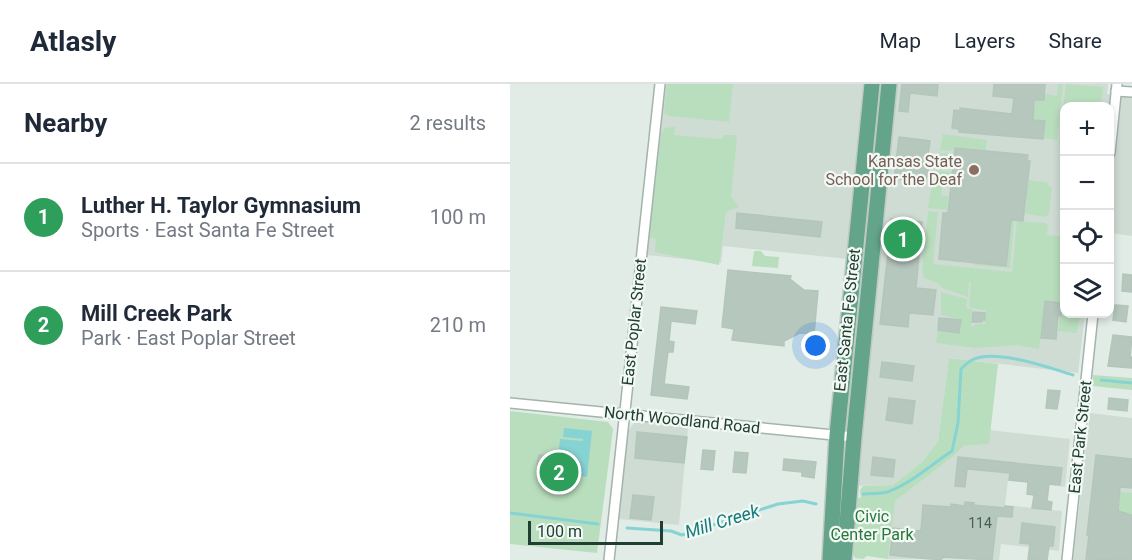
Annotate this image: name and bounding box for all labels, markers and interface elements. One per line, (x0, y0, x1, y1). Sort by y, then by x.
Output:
text: Atlasly (30, 25, 116, 58)
text: Map (879, 29, 921, 53)
text: Layers (954, 29, 1015, 53)
text: Share (1048, 29, 1102, 53)
map controls (1060, 102, 1114, 318)
button: + (1060, 102, 1114, 156)
text: Nearby (24, 108, 107, 138)
text: 2 results (410, 111, 486, 135)
place label: Kansas State School for the Deaf (825, 152, 962, 189)
button: − (1060, 156, 1114, 210)
marker: Kansas State School for the Deaf (967, 163, 981, 177)
text: Luther H. Taylor Gymnasium (81, 193, 361, 218)
text: 1 (38, 205, 49, 229)
text: 100 m (430, 205, 486, 229)
button: locate (1060, 210, 1114, 264)
pin: 1 (884, 216, 922, 262)
text: Sports · East Santa Fe Street (81, 218, 334, 242)
street label: East Santa Fe Street (830, 248, 864, 392)
street label: East Poplar Street (618, 258, 650, 386)
button: layers (1060, 264, 1114, 318)
text: Mill Creek Park (81, 301, 232, 326)
text: 2 (38, 313, 49, 337)
text: 210 m (430, 313, 486, 337)
text: Park · East Poplar Street (81, 326, 296, 350)
your location (801, 331, 830, 360)
street label: East Park Street (1065, 379, 1095, 495)
street label: North Woodland Road (603, 402, 761, 438)
pin: 2 (539, 450, 578, 494)
water label: Mill Creek (682, 499, 763, 542)
park label: Civic Center Park (830, 507, 914, 544)
house number: 114 (968, 515, 992, 531)
scale bar (528, 518, 663, 546)
text: 100 m (537, 522, 582, 541)

